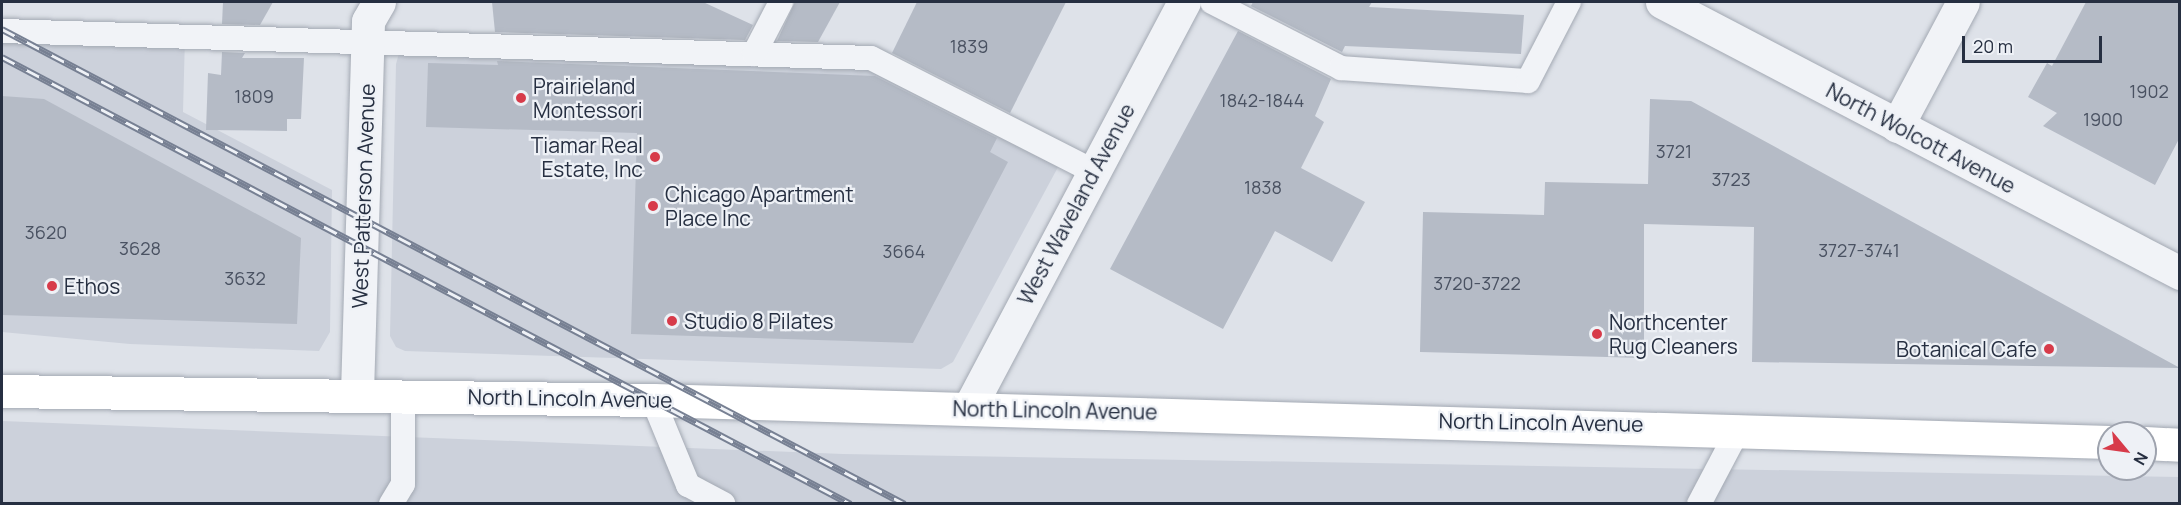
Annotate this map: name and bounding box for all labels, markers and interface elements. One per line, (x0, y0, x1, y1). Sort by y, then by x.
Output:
scale bar (1965, 24, 2104, 62)
text: 20 m (1973, 34, 2013, 58)
house number: 1839 (950, 35, 988, 57)
place label: Prairieland Montessori (533, 73, 643, 123)
street label: North Wolcott Avenue (1822, 77, 2020, 199)
house number: 1902 (2129, 80, 2169, 102)
street label: West Patterson Avenue (346, 83, 380, 309)
house number: 1809 (234, 85, 274, 107)
house number: 1842-1844 (1220, 89, 1304, 111)
marker: Prairieland Montessori (514, 91, 528, 105)
street label: West Waveland Avenue (1012, 99, 1140, 309)
house number: 1900 (2083, 108, 2123, 130)
place label: Tiamar Real Estate, Inc (531, 132, 643, 182)
house number: 3721 (1656, 140, 1692, 162)
marker: Tiamar Real Estate, Inc (648, 150, 662, 164)
house number: 3723 (1711, 168, 1751, 190)
house number: 1838 (1244, 176, 1282, 198)
place label: Chicago Apartment Place Inc (665, 181, 854, 231)
marker: Chicago Apartment Place Inc (646, 199, 660, 213)
house number: 3620 (25, 221, 67, 243)
house number: 3628 (119, 237, 161, 259)
house number: 3727-3741 (1818, 239, 1900, 261)
house number: 3664 (883, 240, 925, 262)
house number: 3632 (224, 267, 266, 289)
house number: 3720-3722 (1433, 272, 1521, 294)
place label: Ethos (64, 273, 120, 299)
marker: Ethos (45, 279, 59, 293)
place label: Studio 8 Pilates (684, 308, 834, 334)
place label: Northcenter Rug Cleaners (1609, 309, 1738, 359)
marker: Studio 8 Pilates (665, 314, 679, 328)
marker: Northcenter Rug Cleaners (1590, 327, 1604, 341)
place label: Botanical Cafe (1896, 336, 2037, 362)
marker: Botanical Cafe (2042, 342, 2056, 356)
street label: North Lincoln Avenue (467, 384, 673, 412)
street label: North Lincoln Avenue (952, 396, 1158, 424)
street label: North Lincoln Avenue (1438, 408, 1644, 436)
north arrow (2097, 421, 2157, 481)
text: N (2129, 448, 2153, 469)

